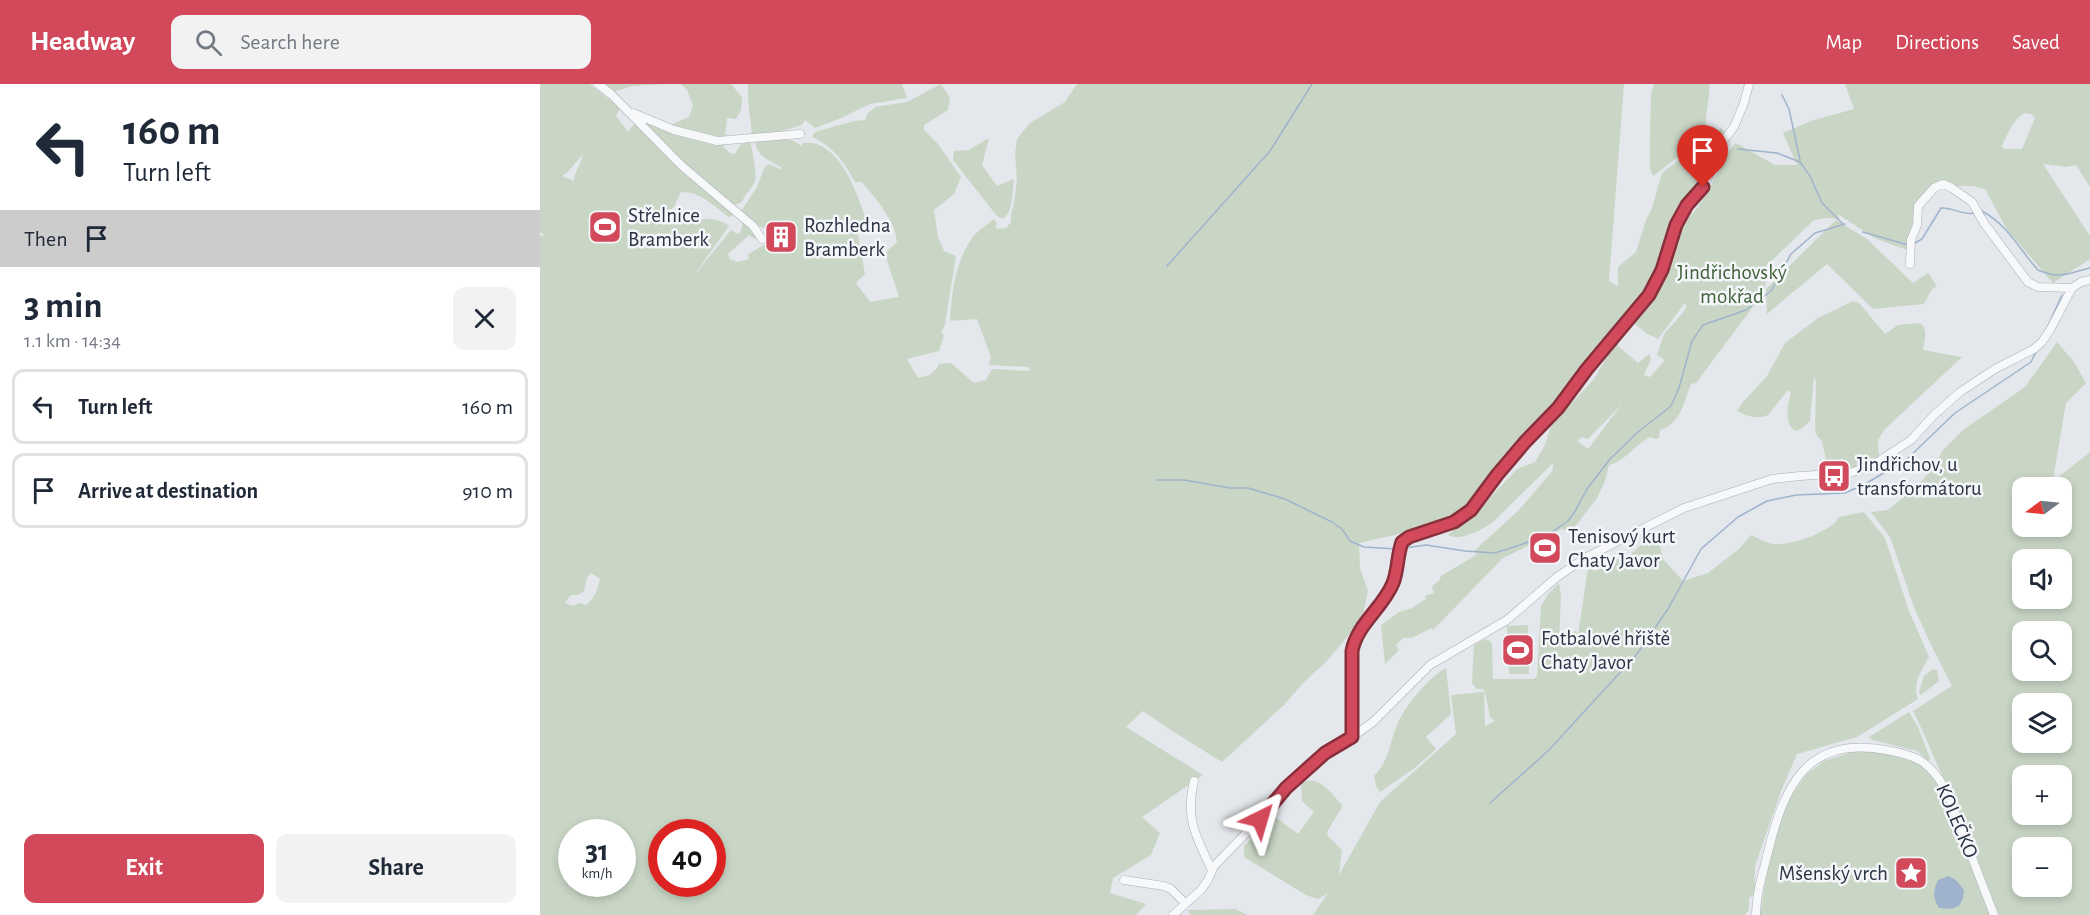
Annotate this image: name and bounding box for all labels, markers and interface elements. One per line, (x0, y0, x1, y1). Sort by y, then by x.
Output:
search box (171, 15, 591, 69)
icon: search (192, 26, 225, 59)
text: Headway (30, 28, 135, 56)
text: Search here (240, 31, 340, 53)
text: Map (1826, 32, 1862, 53)
text: Directions (1895, 32, 1979, 53)
text: Saved (2012, 32, 2060, 53)
icon: left (24, 108, 102, 186)
text: 160 m (123, 110, 221, 152)
pin (1677, 125, 1728, 187)
icon: arrive (1686, 134, 1719, 167)
text: Turn left (123, 159, 211, 186)
place label: Střelnice Bramberk (628, 205, 709, 250)
sports icon: Střelnice Bramberk (587, 209, 623, 245)
place label: Rozhledna Bramberk (804, 215, 891, 260)
building icon: Rozhledna Bramberk (763, 219, 799, 255)
icon: arrive (80, 222, 113, 255)
text: Then (24, 228, 68, 250)
park label: Jindřichovský mokřad (1677, 262, 1787, 307)
button: close (453, 287, 516, 350)
text: 3 min (24, 288, 102, 324)
text: 1.1 km · 14:34 (24, 331, 121, 351)
icon: left (27, 390, 60, 423)
text: Turn left (78, 396, 152, 418)
text: 160 m (462, 396, 513, 418)
place label: Jindřichov, u transformátoru (1857, 454, 1982, 499)
bus stop icon: Jindřichov, u transformátoru (1816, 458, 1852, 494)
icon: arrive (27, 474, 60, 507)
north arrow (2012, 477, 2072, 537)
map controls (2012, 477, 2072, 897)
text: Arrive at destination (78, 480, 258, 502)
text: 910 m (462, 480, 513, 502)
place label: Tenisový kurt Chaty Javor (1568, 526, 1675, 571)
sports icon: Tenisový kurt Chaty Javor (1527, 530, 1563, 566)
button: sound (2012, 549, 2072, 609)
button: search (2012, 621, 2072, 681)
place label: Fotbalové hřiště Chaty Javor (1541, 628, 1670, 673)
sports icon: Fotbalové hřiště Chaty Javor (1500, 632, 1536, 668)
button: layers (2012, 693, 2072, 753)
button: + (2012, 765, 2072, 825)
street label: KOLEČKO (1932, 780, 1984, 861)
position arrow (1228, 787, 1292, 851)
speed limit sign: 40 (648, 819, 726, 897)
button: Exit (24, 834, 264, 903)
button: Share (276, 834, 516, 903)
text: 31 (585, 836, 609, 866)
button: − (2012, 837, 2072, 897)
place icon: Mšenský vrch (1893, 855, 1929, 891)
place label: Mšenský vrch (1779, 863, 1888, 884)
text: km/h (582, 866, 612, 881)

